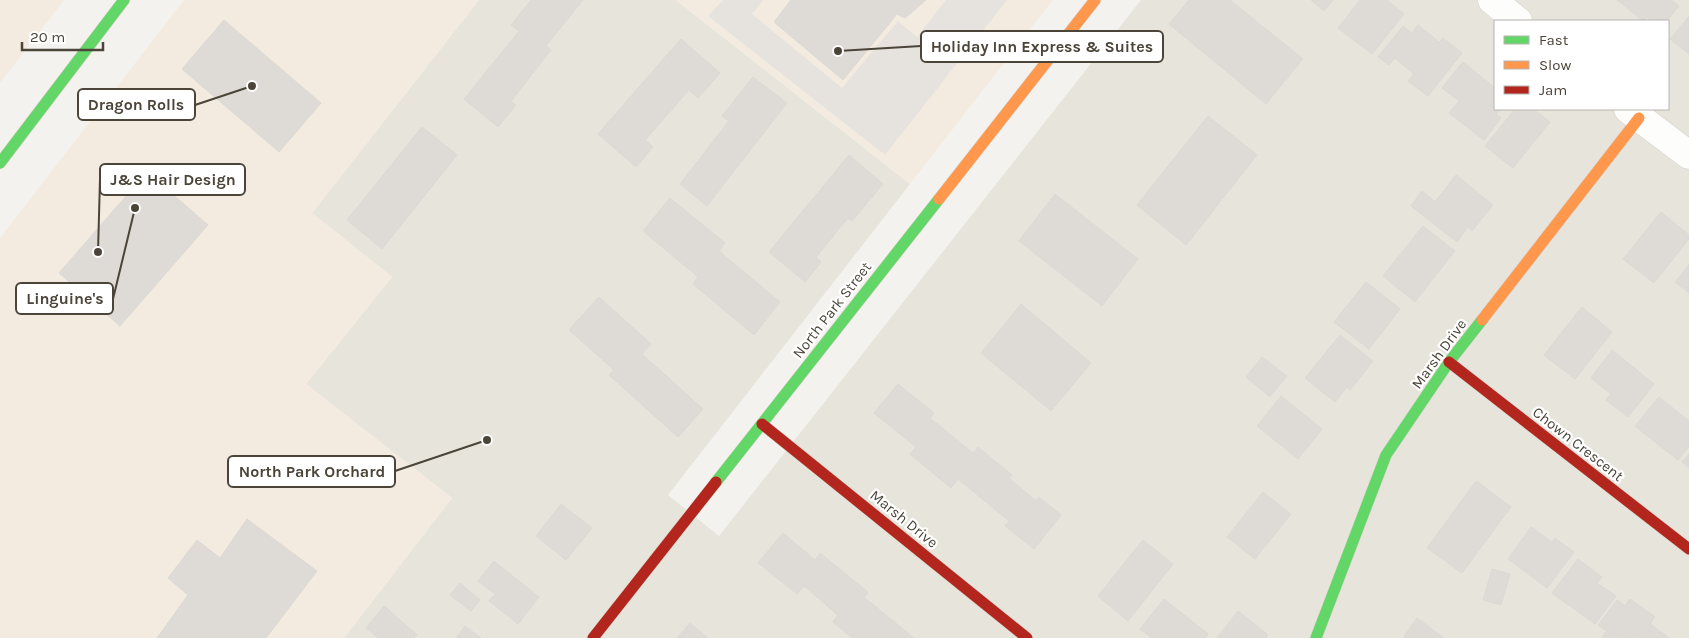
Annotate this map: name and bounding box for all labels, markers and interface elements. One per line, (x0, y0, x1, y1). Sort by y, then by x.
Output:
scale bar (22, 20, 104, 52)
legend (1494, 20, 1669, 110)
text: 20 m (30, 28, 65, 46)
callout: Holiday Inn Express & Suites (921, 31, 1163, 62)
text: Fast (1539, 31, 1569, 49)
text: Holiday Inn Express & Suites (931, 37, 1153, 56)
text: Slow (1539, 56, 1571, 74)
text: Jam (1539, 81, 1567, 99)
callout: Dragon Rolls (78, 89, 195, 120)
text: Dragon Rolls (88, 95, 184, 114)
callout: J&S Hair Design (100, 164, 245, 195)
text: J&S Hair Design (110, 170, 236, 189)
street label: North Park Street (789, 258, 875, 362)
callout: Linguine's (16, 283, 113, 314)
text: Linguine's (26, 289, 104, 308)
street label: Marsh Drive (1408, 316, 1470, 392)
street label: Chown Crescent (1529, 403, 1627, 485)
callout: North Park Orchard (228, 456, 395, 487)
text: North Park Orchard (239, 462, 385, 481)
street label: Marsh Drive (867, 486, 941, 552)

